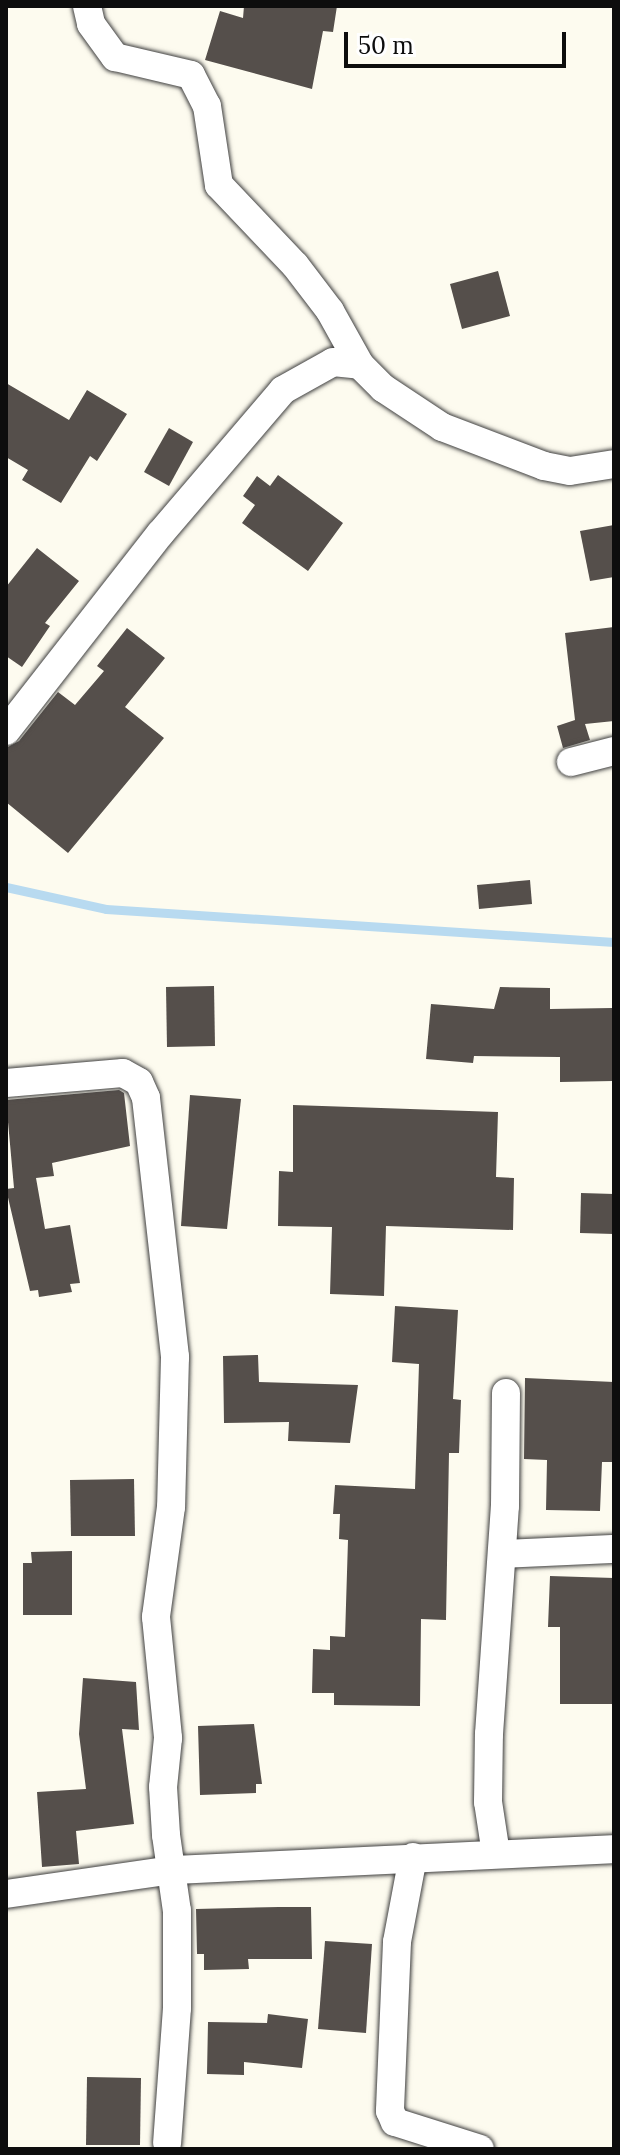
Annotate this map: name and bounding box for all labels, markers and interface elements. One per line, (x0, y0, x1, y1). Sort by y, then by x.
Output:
scale bar (348, 16, 570, 66)
text: 50 m (358, 30, 414, 61)

